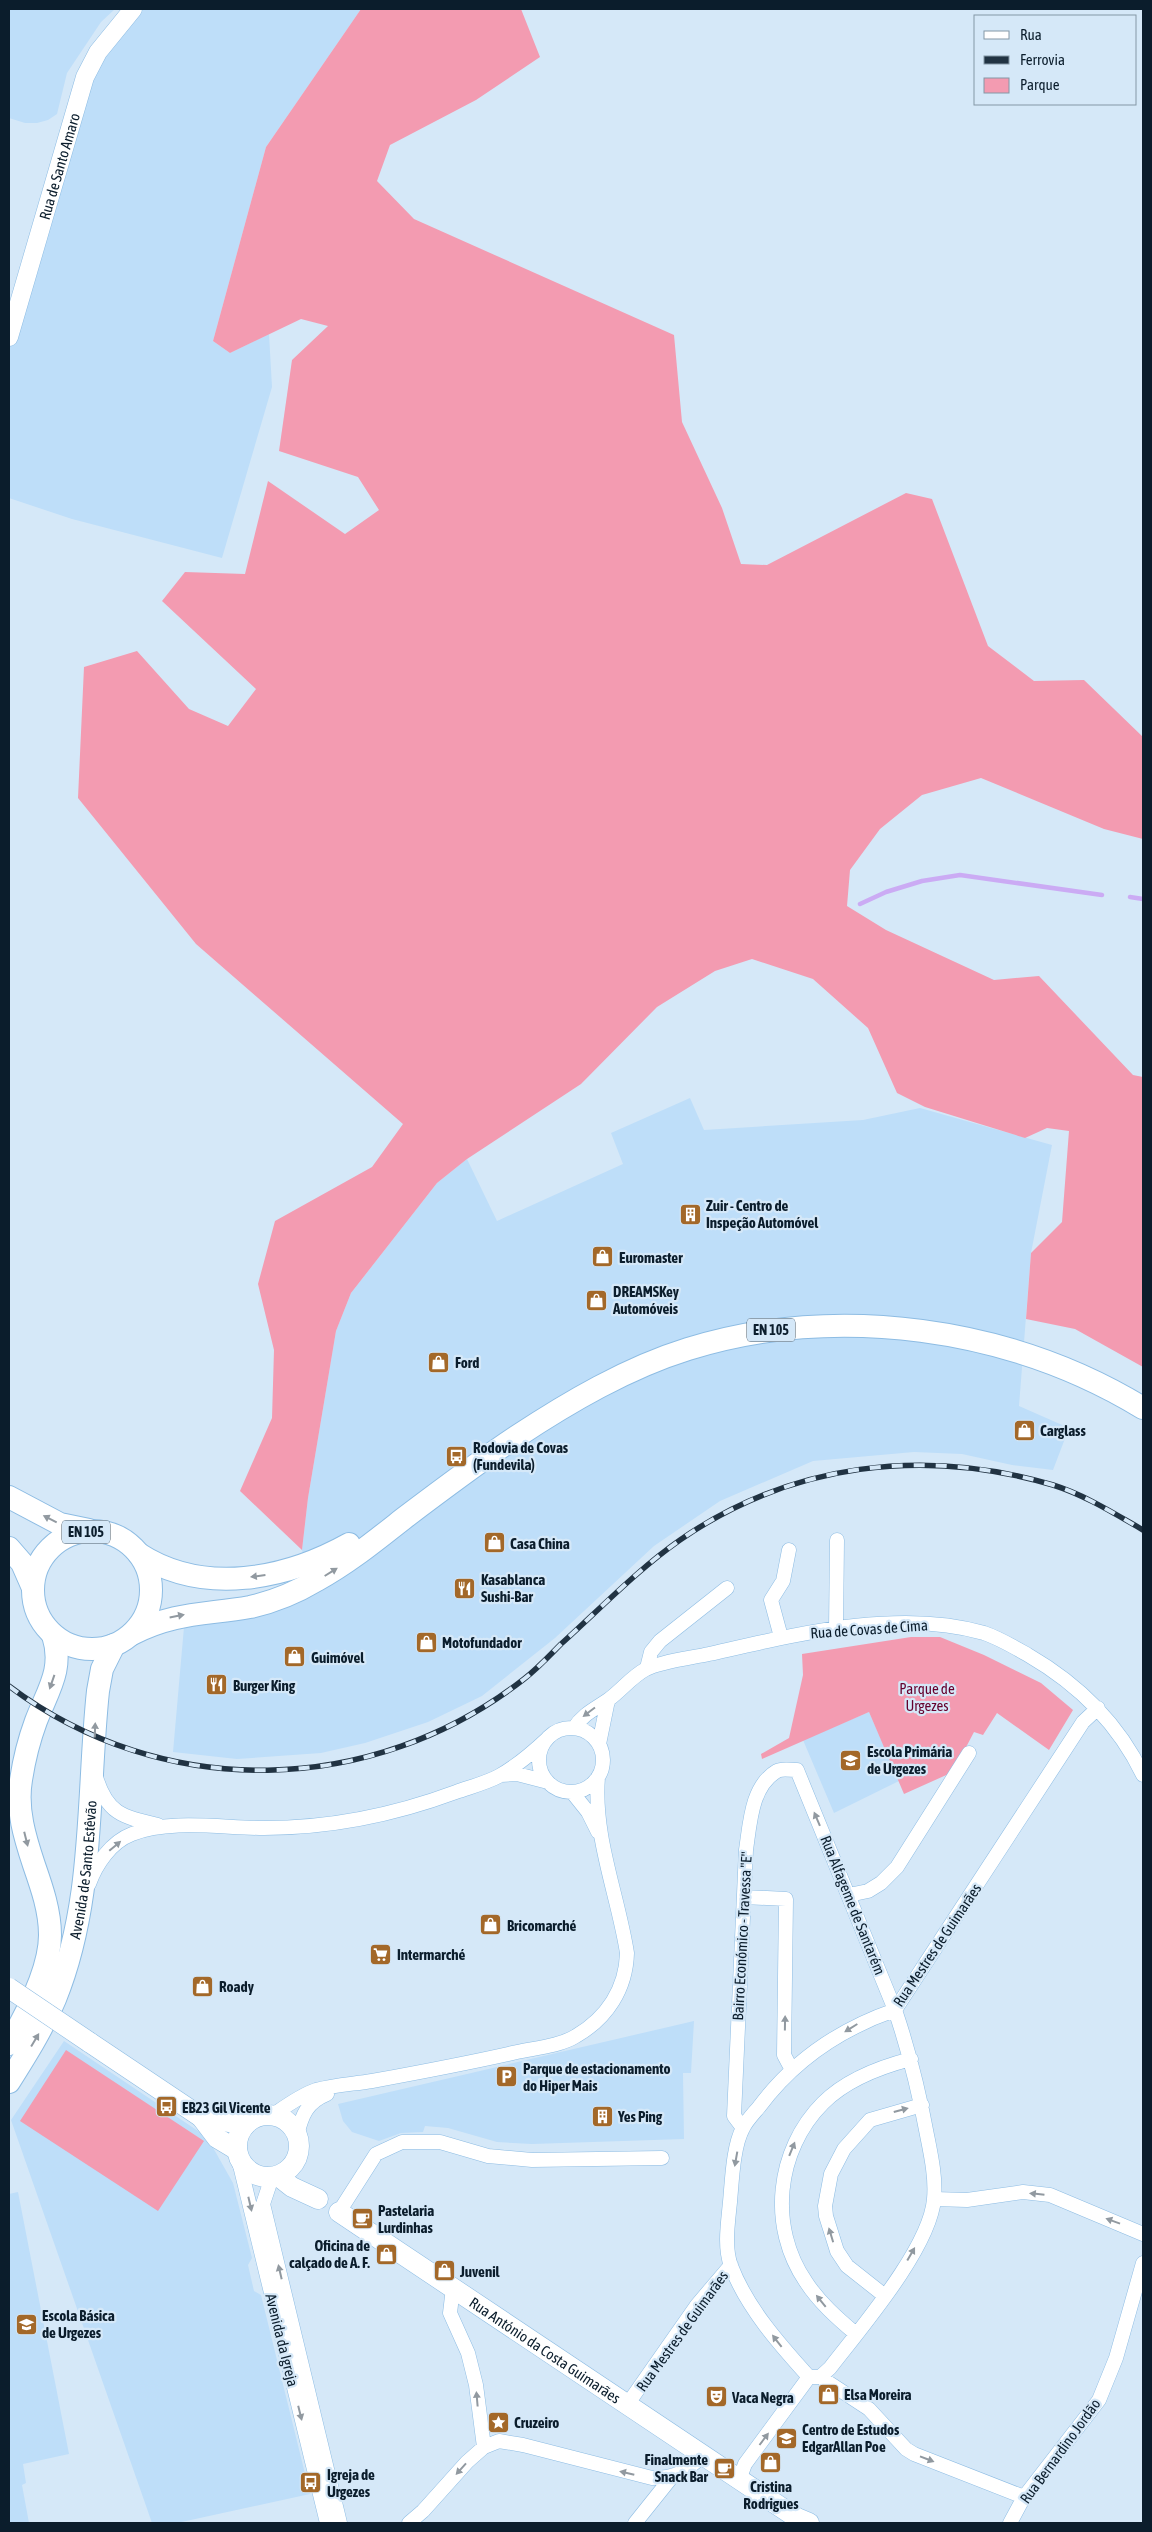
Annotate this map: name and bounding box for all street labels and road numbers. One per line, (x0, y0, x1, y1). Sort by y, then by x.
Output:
street label: Rua de Santo Amaro (35, 111, 83, 221)
road number: EN 105 (747, 1318, 795, 1342)
road number: EN 105 (62, 1520, 110, 1544)
street label: Rua de Covas de Cima (810, 1616, 928, 1642)
street label: Avenida de Santo Estêvão (66, 1800, 99, 1941)
street label: Rua Alfageme de Santarém (817, 1833, 889, 1977)
street label: Bairro Económico - Travessa "E" (729, 1851, 755, 2021)
street label: Rua Mestres de Guimarães (890, 1880, 984, 2010)
street label: Rua Mestres de Guimarães (633, 2268, 731, 2394)
street label: Avenida da Igreja (262, 2292, 302, 2388)
street label: Rua António da Costa Guimarães (467, 2293, 624, 2406)
street label: Rua Bernardino Jordão (1016, 2395, 1104, 2507)

